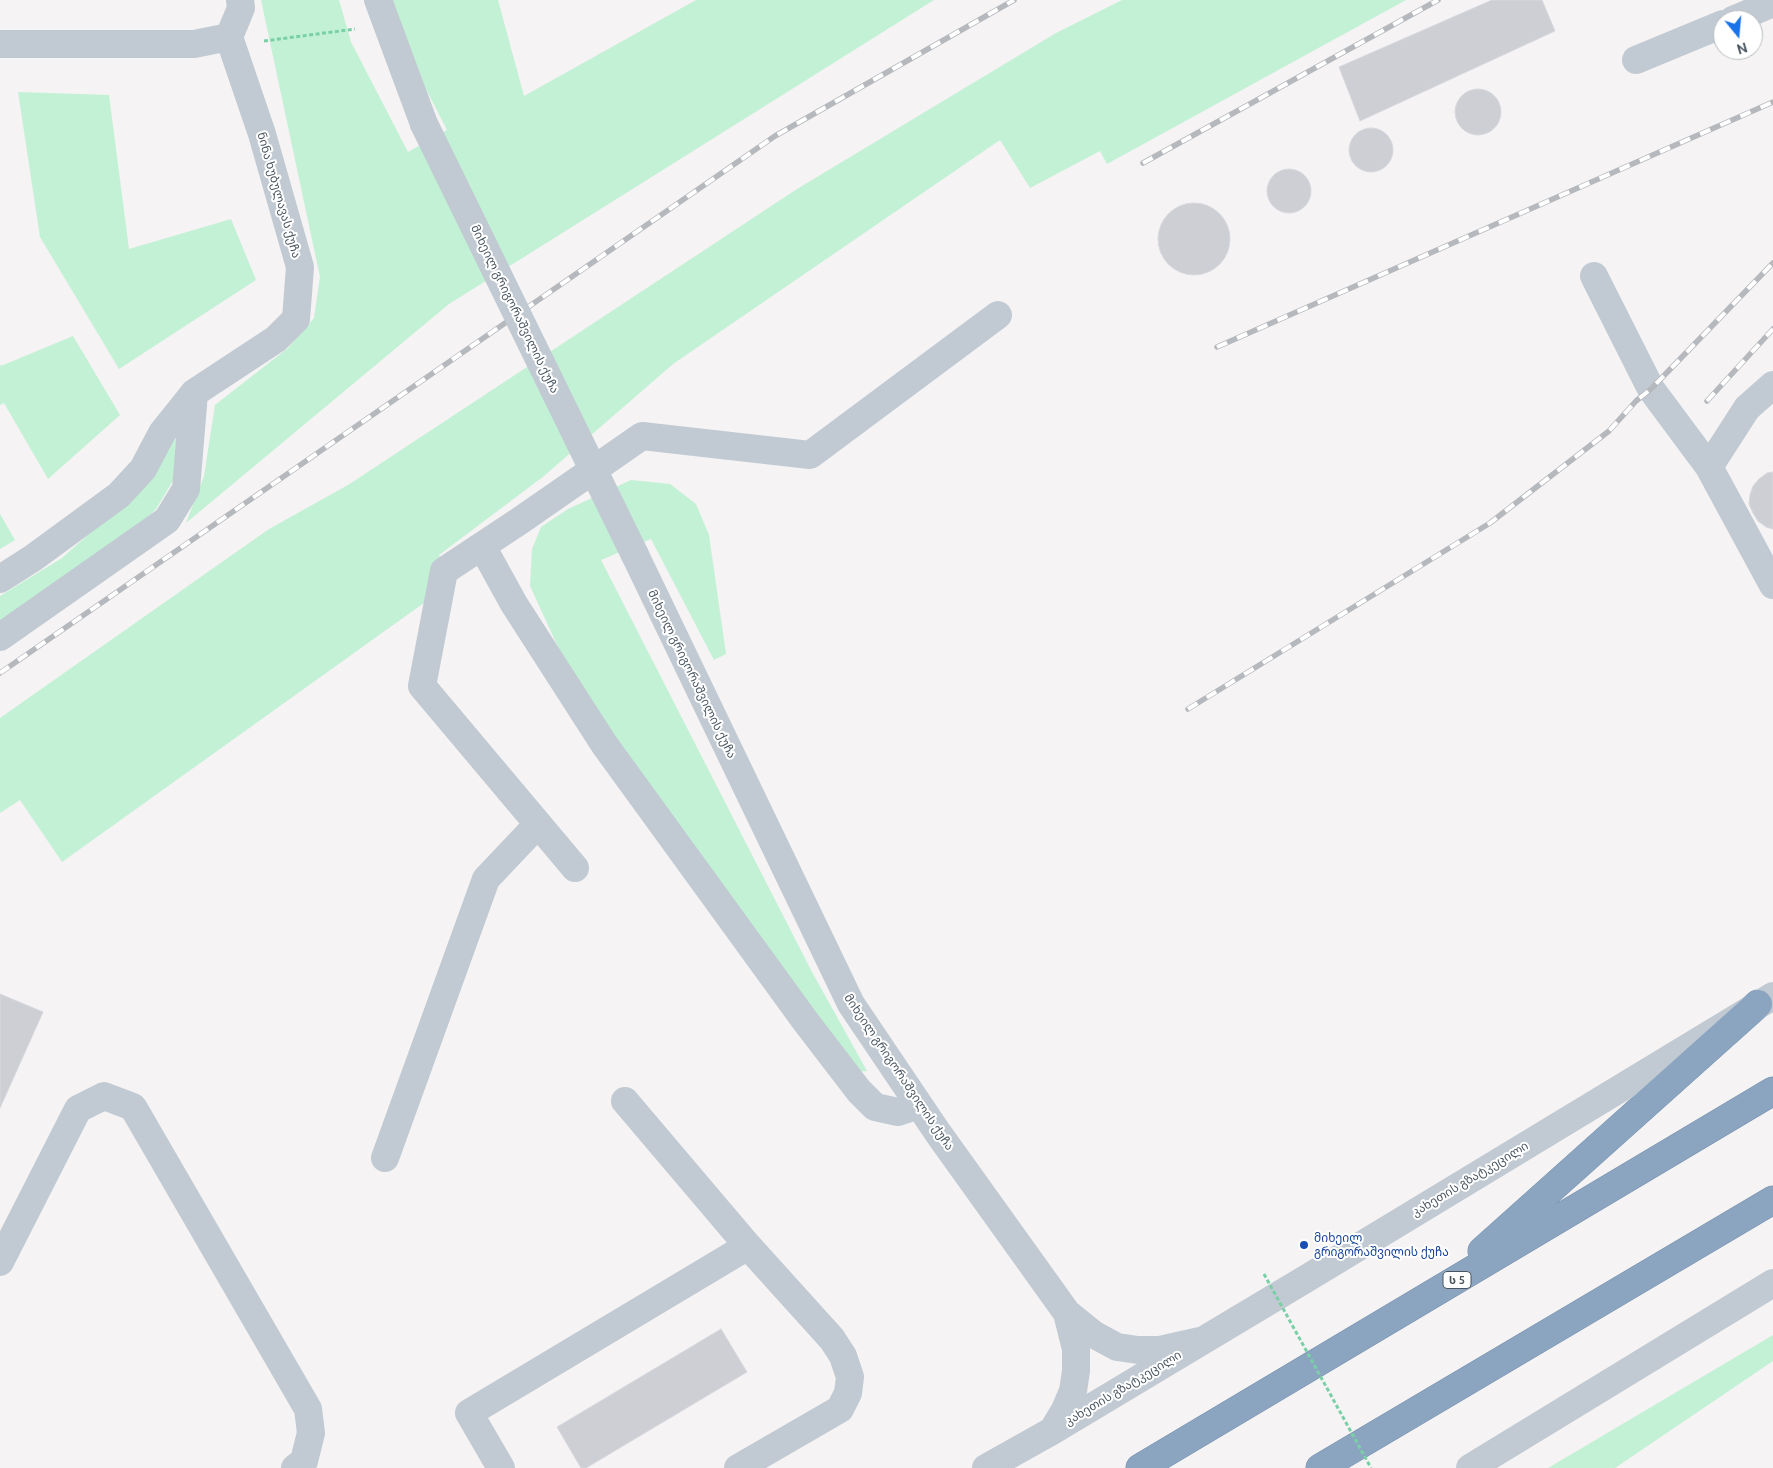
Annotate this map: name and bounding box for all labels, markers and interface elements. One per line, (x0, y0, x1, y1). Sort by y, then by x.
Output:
north arrow (1713, 10, 1763, 60)
text: N (1735, 39, 1749, 58)
street label: ნინა ხუბულავას ქუჩა (254, 130, 304, 260)
street label: მიხეილ გრიგორაშვილის ქუჩა (468, 222, 562, 396)
street label: მიხეილ გრიგორაშვილის ქუჩა (645, 587, 739, 761)
street label: მიხეილ გრიგორაშვილის ქუჩა (841, 991, 957, 1153)
street label: კახეთის გზატკეცილი (1409, 1138, 1531, 1220)
place label: მიხეილ გრიგორაშვილის ქუჩა (1314, 1231, 1449, 1259)
marker: მიხეილ გრიგორაშვილის ქუჩა (1298, 1239, 1310, 1251)
road number: ს 5 (1443, 1272, 1471, 1288)
street label: კახეთის გზატკეცილი (1062, 1347, 1184, 1429)

